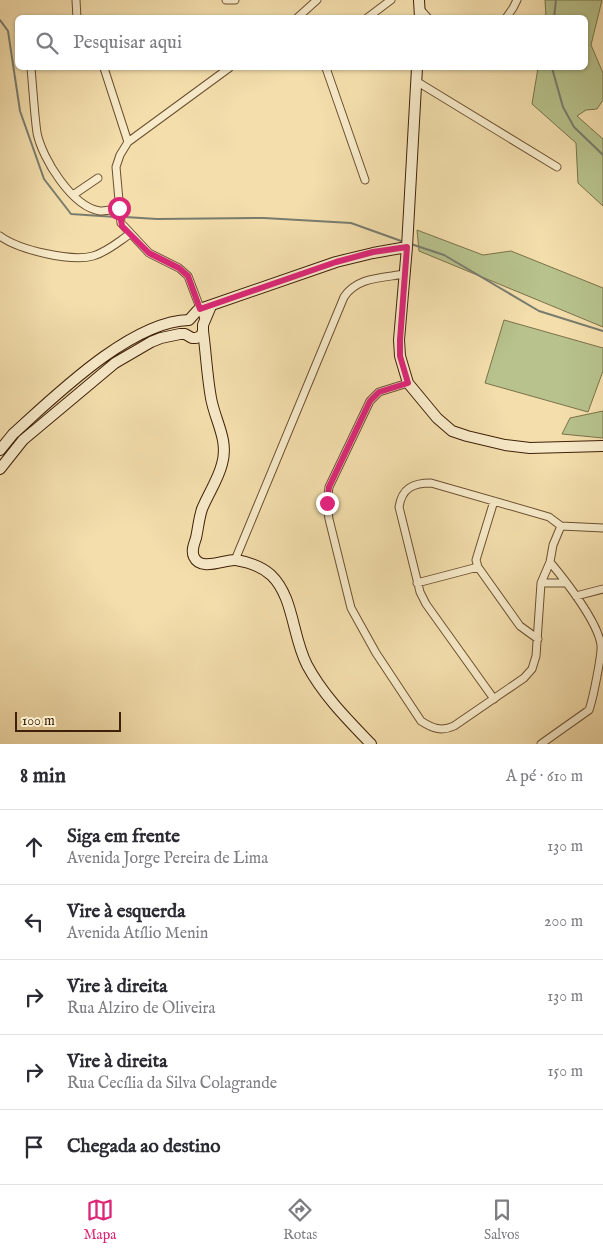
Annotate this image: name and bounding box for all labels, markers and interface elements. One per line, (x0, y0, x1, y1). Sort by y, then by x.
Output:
search box (15, 15, 588, 70)
icon: search (33, 29, 61, 57)
text: Pesquisar aqui (73, 31, 182, 55)
route start (108, 197, 131, 220)
route end (316, 492, 339, 515)
scale bar (15, 709, 121, 732)
text: 100 m (22, 712, 55, 730)
text: 8 min (20, 763, 66, 790)
text: A pé · 610 m (506, 767, 583, 787)
text: Siga em frente (67, 825, 180, 849)
icon: ahead (20, 833, 48, 861)
text: 130 m (547, 837, 583, 857)
text: Avenida Jorge Pereira de Lima (67, 849, 268, 869)
text: Vire à esquerda (67, 900, 185, 924)
icon: left (20, 908, 48, 936)
text: 200 m (544, 912, 583, 932)
text: Avenida Atílio Menin (67, 924, 208, 944)
text: Vire à direita (67, 975, 167, 999)
icon: right (20, 983, 48, 1011)
text: 130 m (547, 987, 583, 1007)
text: Rua Alziro de Oliveira (67, 999, 215, 1019)
text: Vire à direita (67, 1050, 167, 1074)
icon: right (20, 1058, 48, 1086)
text: 150 m (548, 1062, 583, 1082)
text: Rua Cecília da Silva Colagrande (67, 1074, 277, 1094)
icon: arrive (20, 1133, 48, 1161)
text: Chegada ao destino (67, 1135, 220, 1159)
tab: Mapa (83, 1196, 116, 1244)
tab: Rotas (283, 1196, 317, 1244)
tab: Salvos (484, 1196, 520, 1244)

